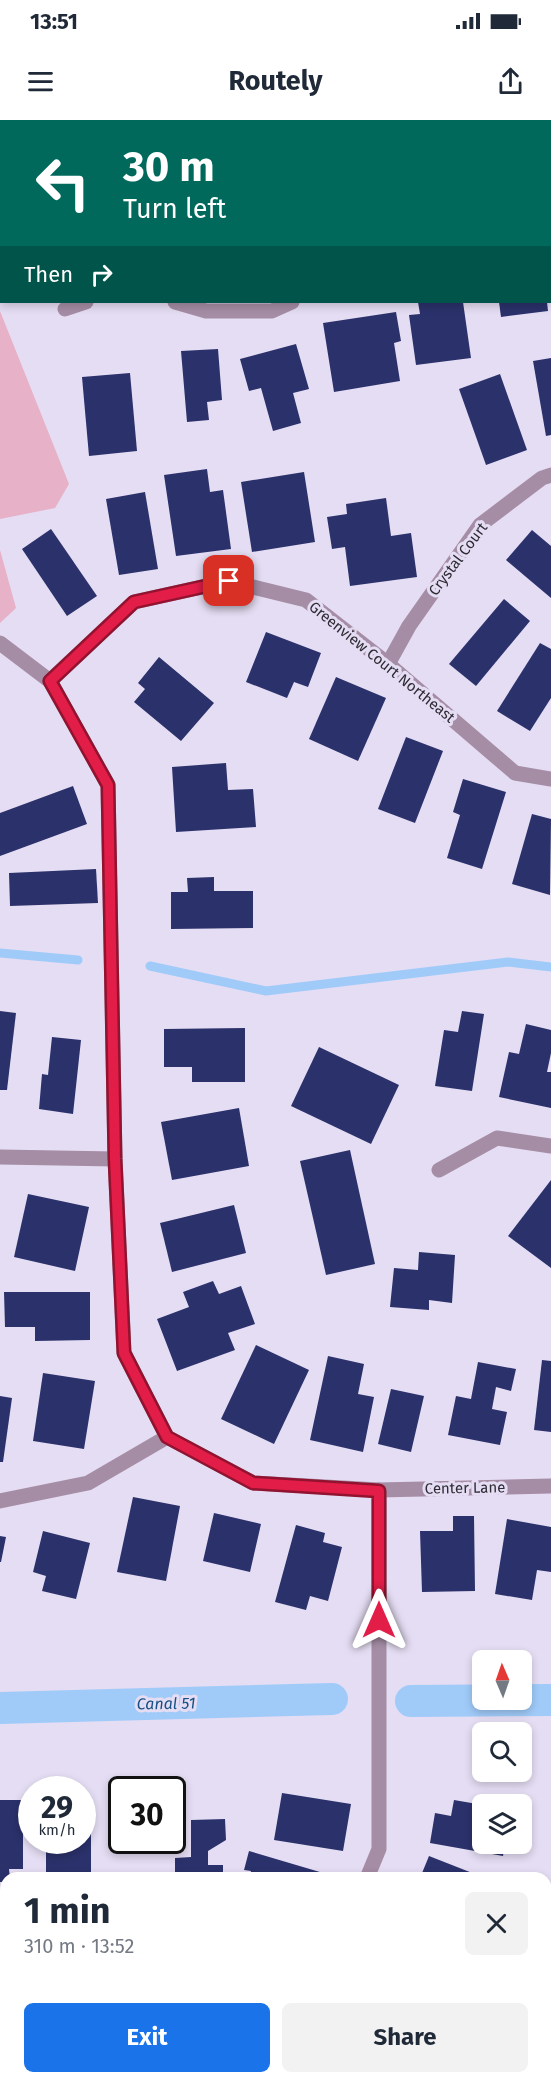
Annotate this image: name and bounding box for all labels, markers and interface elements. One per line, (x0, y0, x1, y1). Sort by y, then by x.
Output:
text: 13:51 (30, 8, 78, 35)
icon: menu (24, 65, 57, 98)
text: Routely (228, 65, 323, 97)
icon: share (494, 65, 527, 98)
text: 30 m (123, 142, 215, 192)
icon: left (24, 144, 102, 222)
text: Turn left (123, 193, 226, 225)
icon: right (85, 258, 118, 291)
text: Then (24, 261, 73, 288)
street label: Crystal Court (425, 518, 492, 599)
pin (203, 555, 254, 606)
icon: arrive (212, 564, 245, 597)
street label: Greenview Court Northeast (305, 598, 459, 727)
street label: Center Lane (425, 1478, 505, 1498)
position arrow (347, 1588, 411, 1652)
north arrow (472, 1650, 532, 1710)
map controls (472, 1650, 532, 1854)
water label: Canal 51 (136, 1693, 196, 1714)
button: search (472, 1722, 532, 1782)
speed limit sign: 30 (108, 1776, 186, 1854)
text: 29 (41, 1790, 73, 1826)
button: layers (472, 1794, 532, 1854)
text: km/h (38, 1821, 76, 1839)
text: 1 min (24, 1889, 111, 1933)
button: close (465, 1892, 528, 1955)
text: 310 m · 13:52 (24, 1934, 134, 1958)
button: Exit (24, 2003, 270, 2072)
button: Share (282, 2003, 528, 2072)

